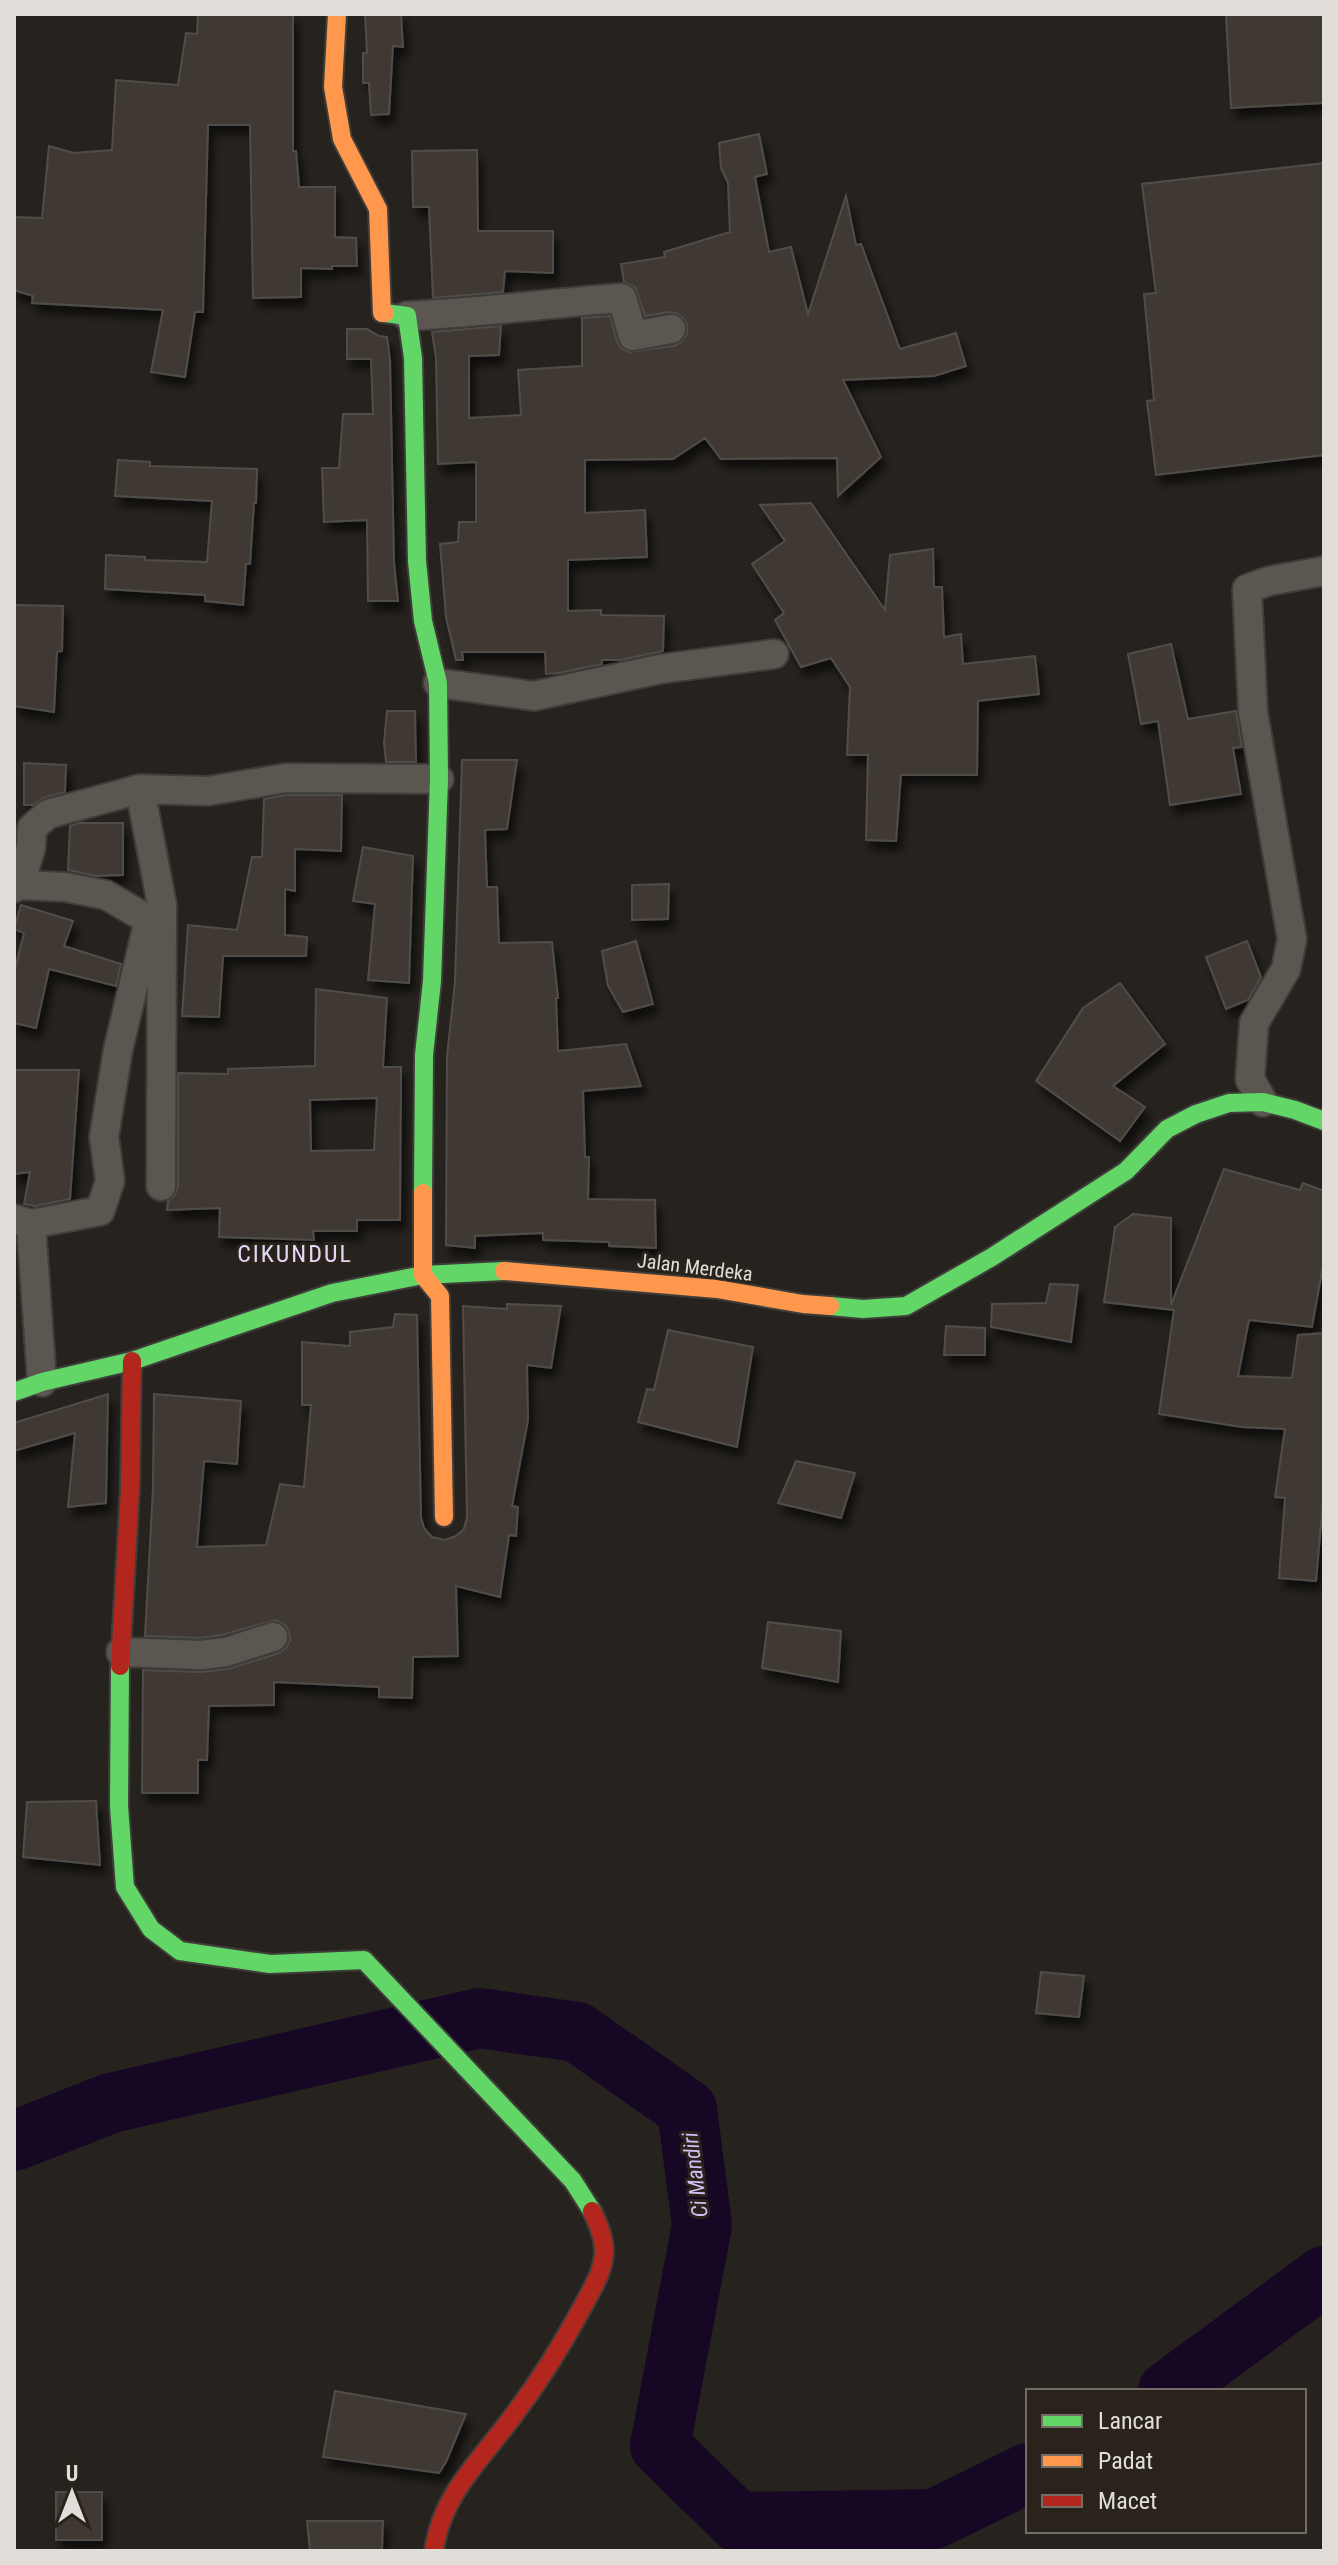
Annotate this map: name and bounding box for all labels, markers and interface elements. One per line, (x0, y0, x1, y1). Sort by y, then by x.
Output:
district label: CIKUNDUL (237, 1240, 353, 1268)
street label: Jalan Merdeka (636, 1248, 754, 1286)
water label: Ci Mandiri (677, 2131, 713, 2219)
legend (1026, 2389, 1306, 2533)
text: Lancar (1098, 2407, 1162, 2435)
text: Padat (1098, 2447, 1153, 2475)
north arrow (32, 2453, 112, 2533)
text: U (66, 2461, 78, 2486)
text: Macet (1098, 2487, 1157, 2515)

